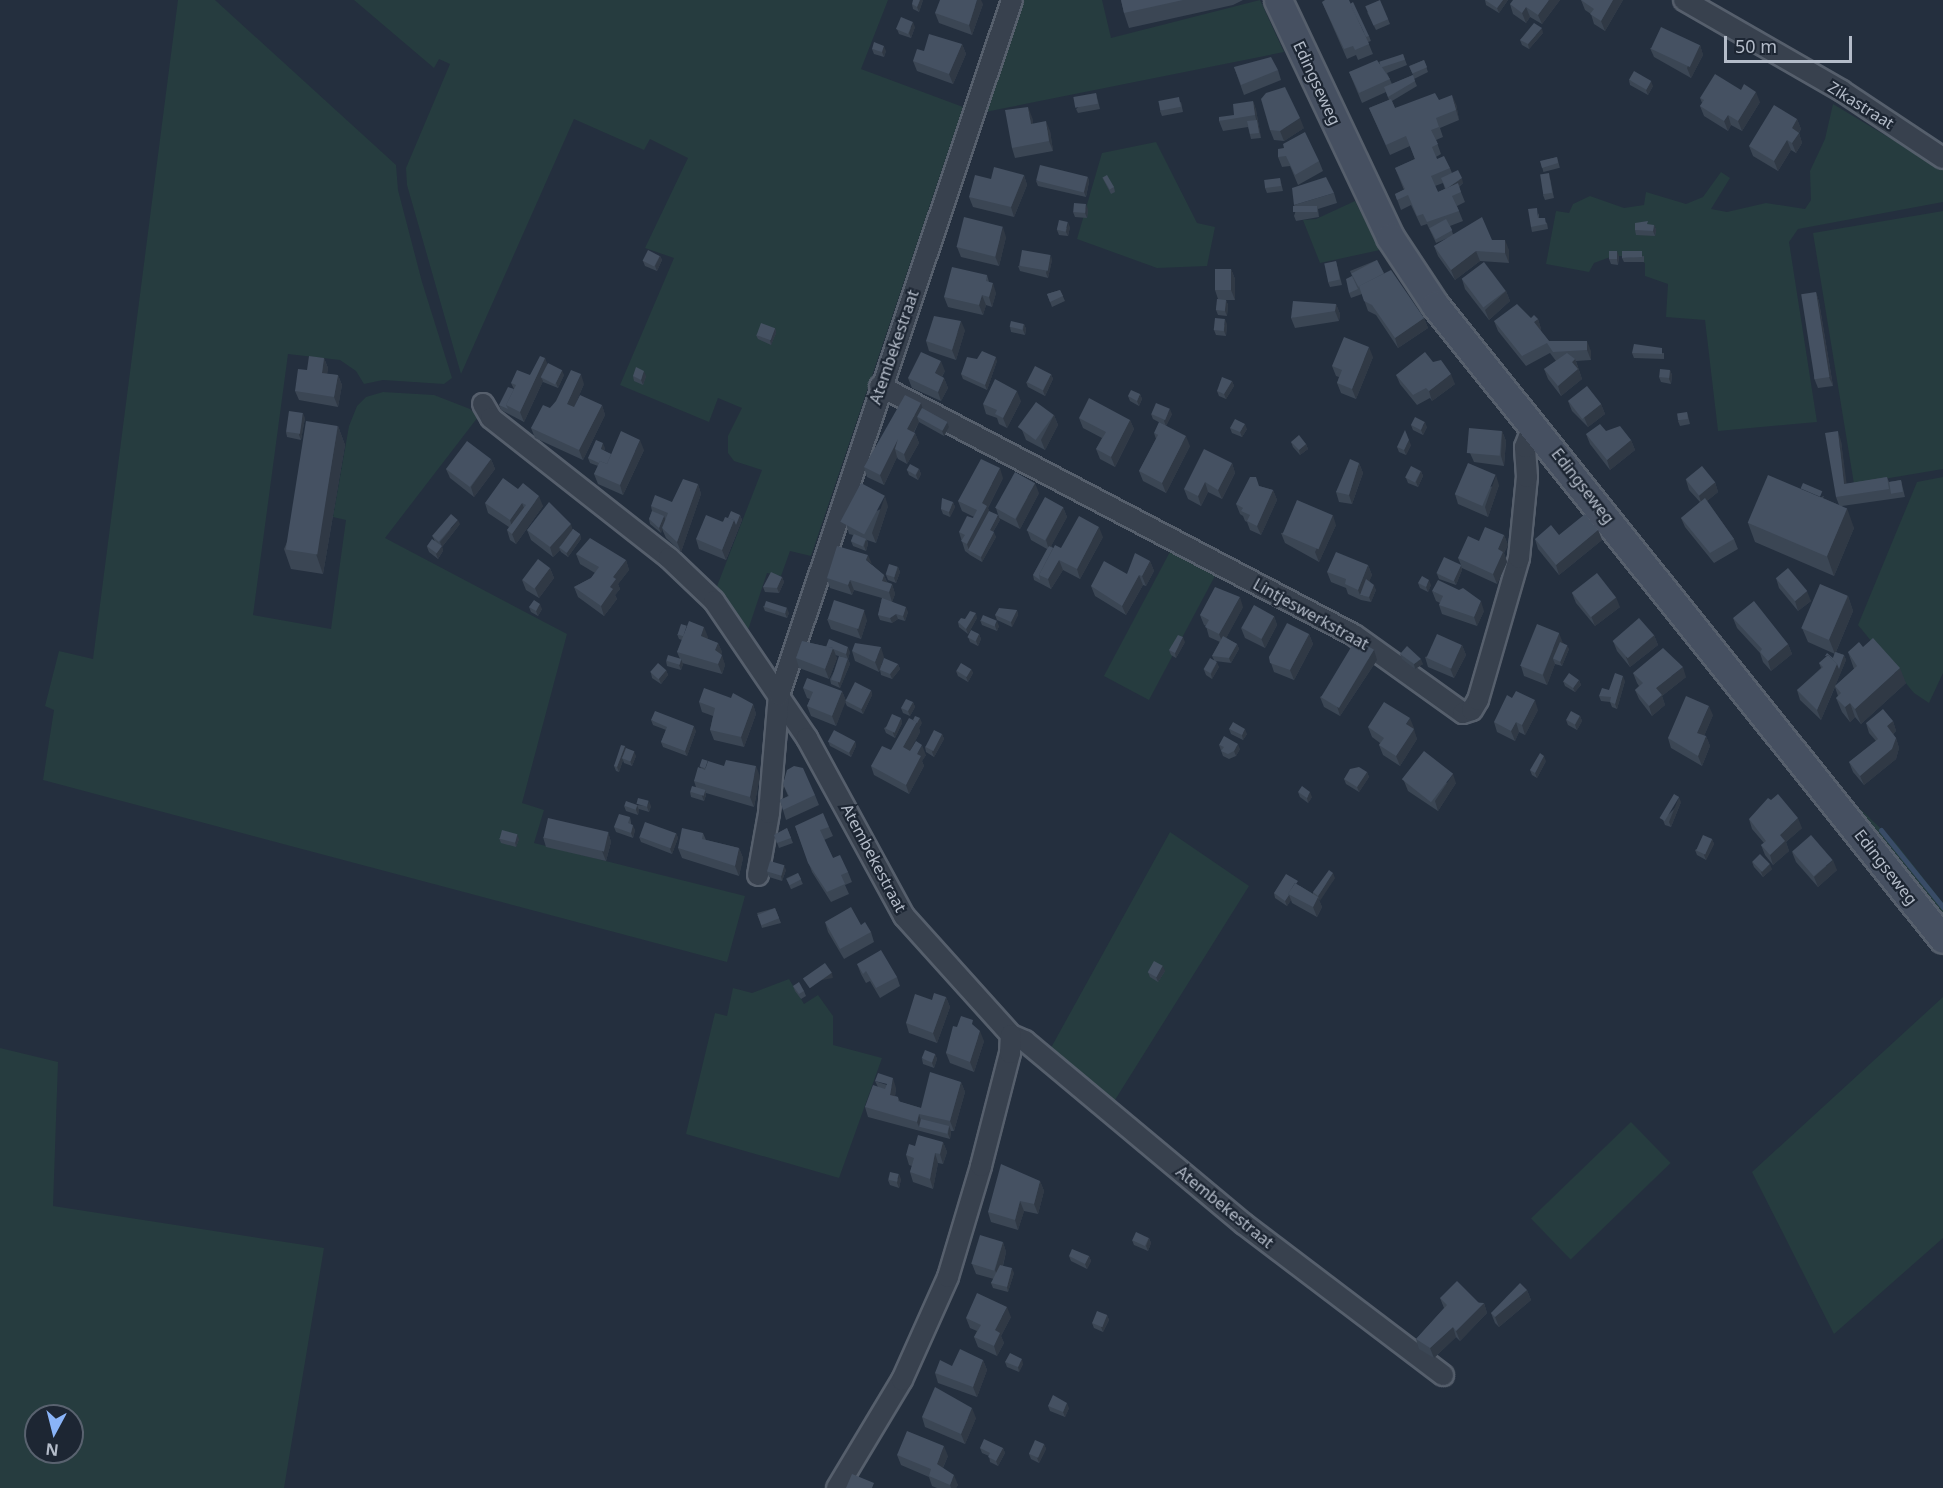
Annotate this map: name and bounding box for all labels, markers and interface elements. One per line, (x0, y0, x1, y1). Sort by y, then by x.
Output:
scale bar (1727, 24, 1854, 62)
text: 50 m (1735, 34, 1777, 58)
street label: Edingseweg (1289, 38, 1345, 128)
street label: Zikastraat (1824, 77, 1898, 133)
street label: Atembekestraat (865, 287, 923, 407)
street label: Edingseweg (1548, 444, 1618, 528)
street label: Lintjeswerkstraat (1250, 574, 1372, 654)
street label: Atembekestraat (837, 801, 911, 915)
street label: Edingseweg (1851, 825, 1921, 909)
street label: Atembekestraat (1172, 1162, 1278, 1252)
north arrow (24, 1404, 84, 1464)
text: N (44, 1438, 60, 1462)

